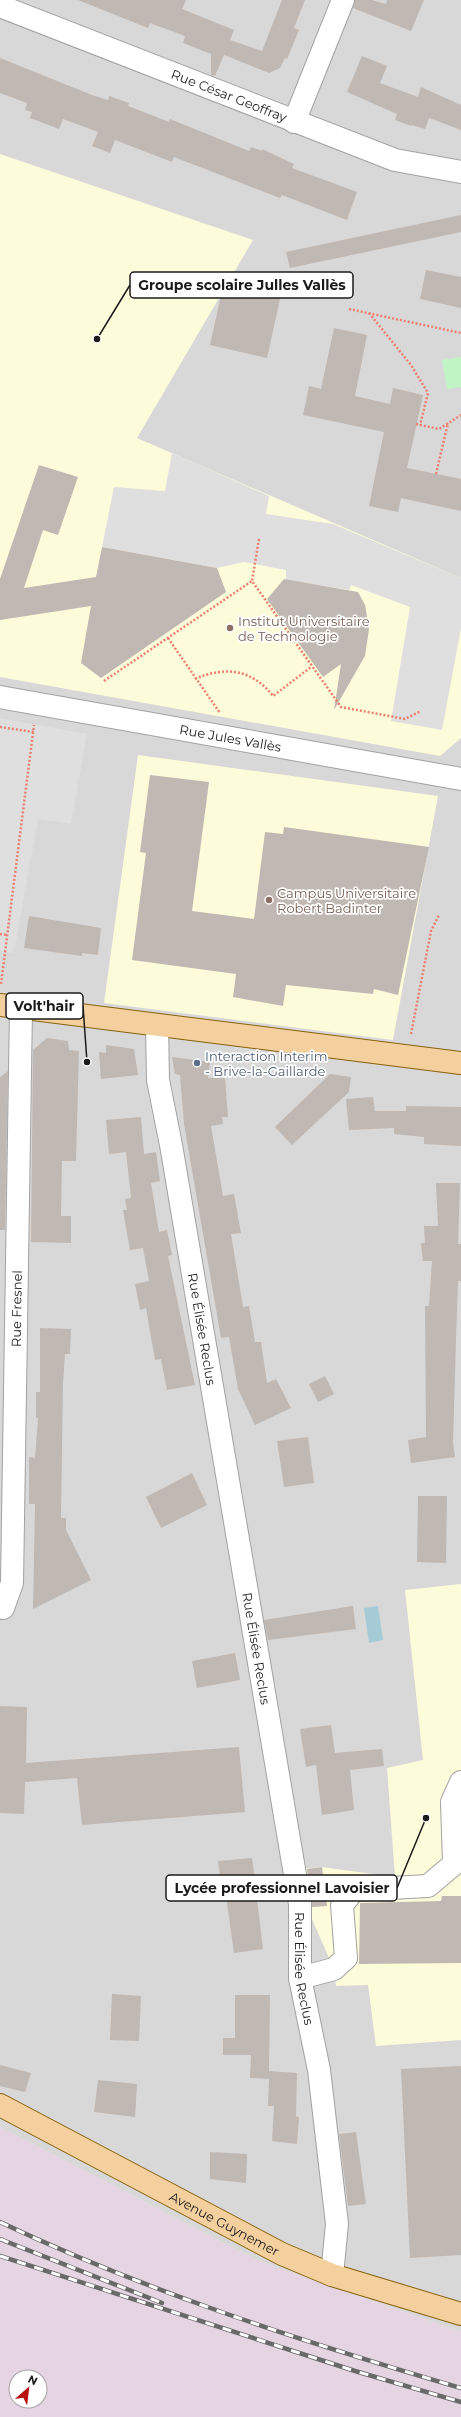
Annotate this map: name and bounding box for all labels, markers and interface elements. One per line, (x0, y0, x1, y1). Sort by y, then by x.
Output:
street label: Rue César Geoffray (169, 66, 290, 125)
callout: Groupe scolaire Julles Vallès (130, 272, 353, 298)
text: Groupe scolaire Julles Vallès (138, 276, 346, 294)
place label: Institut Universitaire de Technologie (238, 613, 370, 644)
marker: Institut Universitaire de Technologie (225, 623, 235, 633)
street label: Rue Jules Vallès (178, 721, 283, 755)
place label: Campus Universitaire Robert Badinter (277, 885, 416, 916)
marker: Campus Universitaire Robert Badinter (264, 895, 274, 905)
callout: Volt'hair (6, 993, 83, 1019)
text: Volt'hair (13, 997, 74, 1015)
place label: Interaction Interim - Brive-la-Gaillarde (205, 1048, 327, 1079)
marker: Interaction Interim - Brive-la-Gaillarde (192, 1058, 202, 1068)
street label: Rue Fresnel (8, 1270, 25, 1347)
street label: Rue Élisée Reclus (185, 1272, 220, 1386)
street label: Rue Élisée Reclus (239, 1591, 274, 1706)
callout: Lycée professionnel Lavoisier (166, 1875, 397, 1901)
text: Lycée professionnel Lavoisier (174, 1879, 390, 1897)
street label: Rue Élisée Reclus (292, 1912, 317, 2026)
street label: Avenue Guynemer (167, 2188, 282, 2259)
north arrow (8, 2369, 48, 2409)
text: N (25, 2372, 40, 2388)

